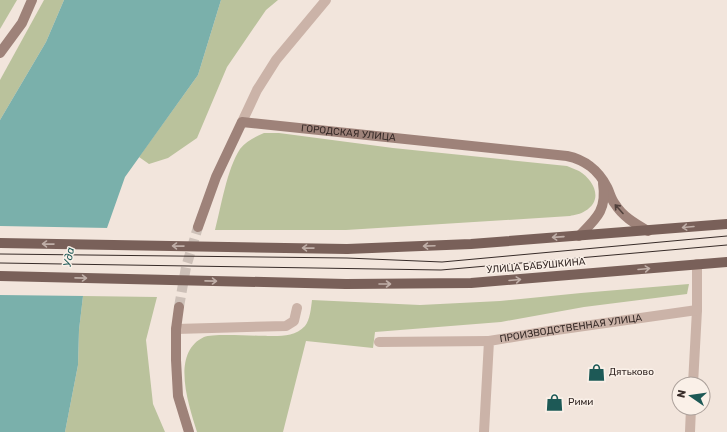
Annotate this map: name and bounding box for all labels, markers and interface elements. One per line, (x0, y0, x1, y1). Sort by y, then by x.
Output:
street label: ГОРОДСКАЯ УЛИЦА (301, 122, 397, 144)
one-way arrow (615, 204, 624, 214)
one-way arrow (682, 224, 695, 231)
one-way arrow (552, 234, 565, 241)
one-way arrow (42, 240, 55, 248)
one-way arrow (172, 242, 185, 250)
one-way arrow (423, 242, 436, 249)
one-way arrow (302, 245, 315, 252)
water label: Уда (61, 246, 77, 268)
street label: УЛИЦА БАБУШКИНА (486, 256, 586, 276)
one-way arrow (637, 265, 650, 272)
one-way arrow (74, 274, 87, 282)
one-way arrow (508, 276, 521, 283)
one-way arrow (204, 277, 217, 285)
one-way arrow (378, 280, 391, 288)
street label: ПРОИЗВОДСТВЕННАЯ УЛИЦА (499, 312, 643, 345)
shop icon: Дятьково (586, 362, 606, 382)
place label: Дятьково (609, 366, 654, 378)
north arrow (671, 376, 711, 416)
text: N (675, 388, 689, 399)
shop icon: Рими (545, 392, 565, 412)
place label: Рими (568, 396, 593, 408)

